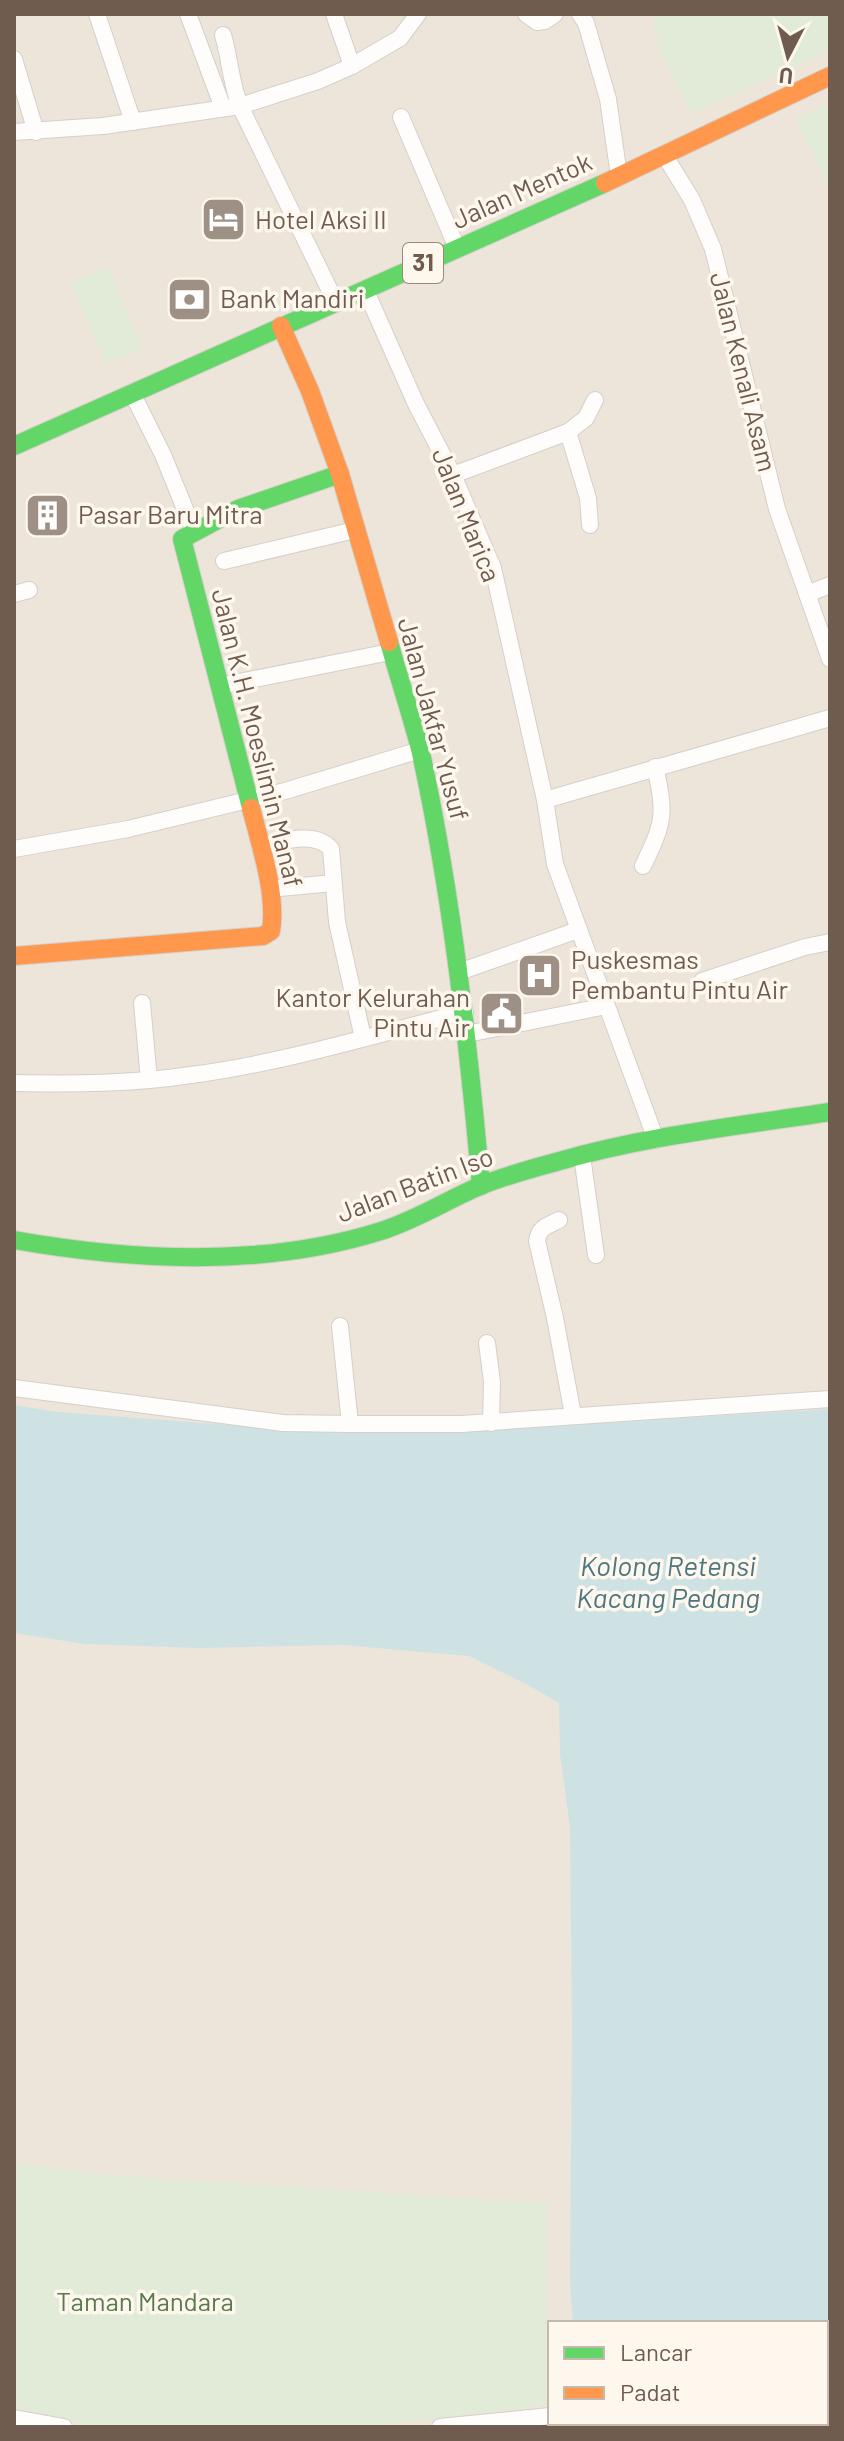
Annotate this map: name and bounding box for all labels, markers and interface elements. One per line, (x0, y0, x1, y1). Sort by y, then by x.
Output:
north arrow (748, 16, 828, 96)
text: U (778, 63, 794, 91)
street label: Jalan Mentok (447, 145, 596, 234)
hotel icon: Hotel Aksi II (200, 196, 248, 244)
place label: Hotel Aksi II (255, 203, 387, 234)
road number: 31 (403, 243, 443, 283)
street label: Jalan Kenali Asam (705, 269, 784, 475)
bank icon: Bank Mandiri (165, 275, 213, 323)
place label: Bank Mandiri (220, 282, 364, 313)
street label: Jalan Marica (427, 443, 508, 586)
building icon: Pasar Baru Mitra (23, 491, 71, 539)
place label: Pasar Baru Mitra (78, 498, 262, 529)
street label: Jalan K.H. Moeslimin Manaf (206, 585, 311, 890)
street label: Jalan Jakfar Yusuf (393, 614, 476, 823)
place label: Puskesmas Pembantu Pintu Air (571, 943, 788, 1004)
hospital icon: Puskesmas Pembantu Pintu Air (516, 951, 564, 999)
place label: Kantor Kelurahan Pintu Air (276, 981, 471, 1042)
public building icon: Kantor Kelurahan Pintu Air (477, 989, 525, 1037)
street label: Jalan Batin Iso (332, 1140, 497, 1228)
water label: Kolong Retensi Kacang Pedang (576, 1548, 760, 1614)
park label: Taman Mandara (56, 2285, 234, 2316)
legend (548, 2321, 828, 2425)
text: Lancar (620, 2337, 692, 2366)
text: Padat (620, 2377, 680, 2406)

